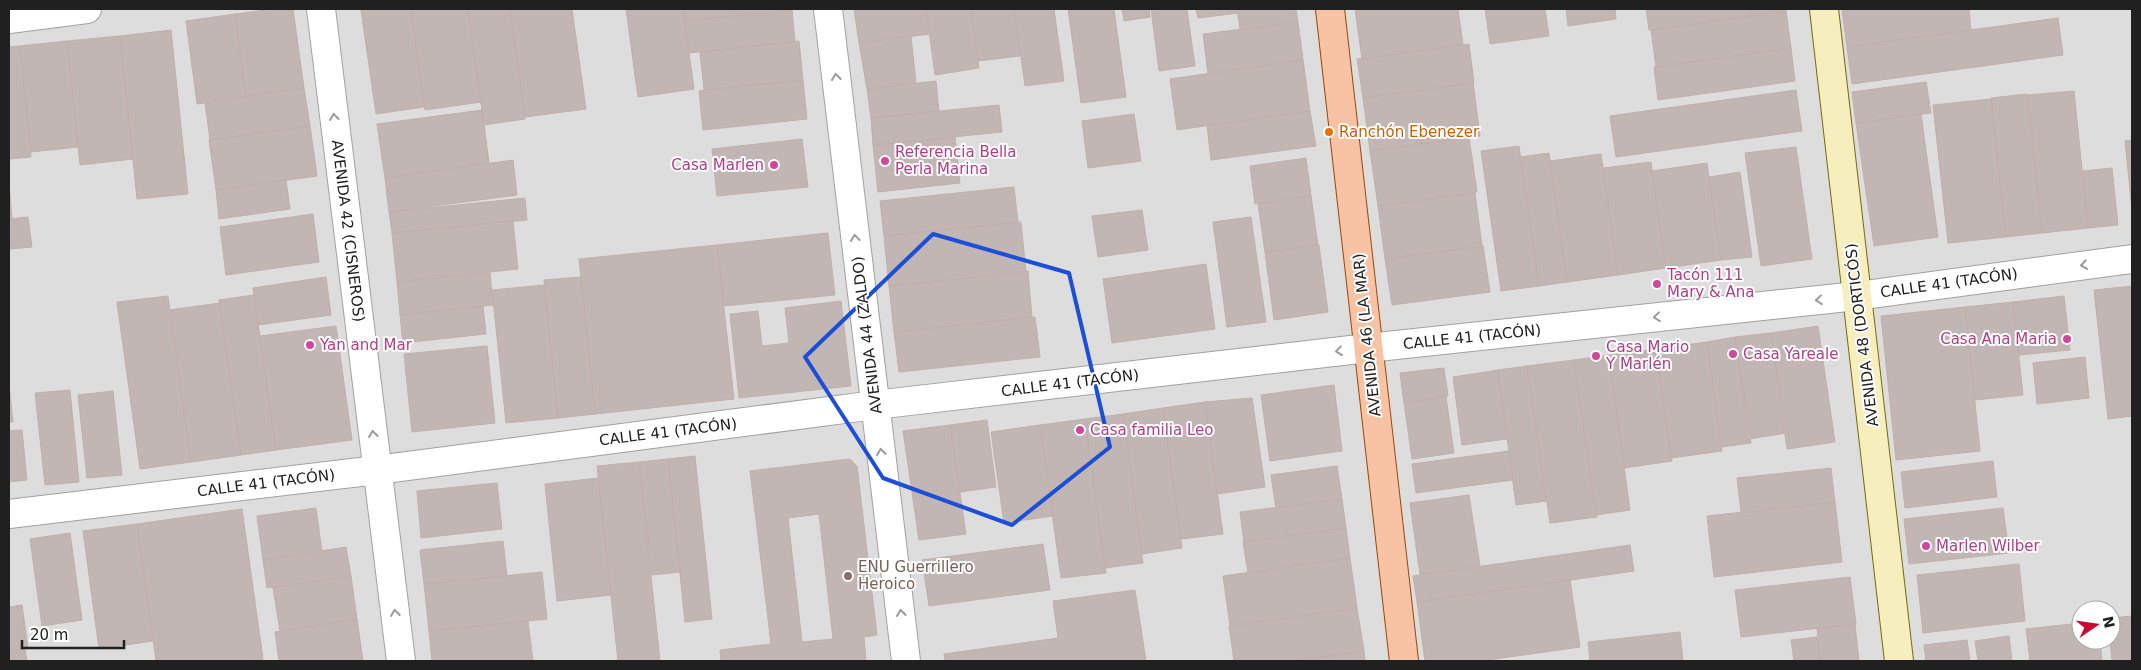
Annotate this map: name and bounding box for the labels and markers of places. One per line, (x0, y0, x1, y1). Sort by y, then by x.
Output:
place label: Ranchón Ebenezer (1339, 123, 1480, 141)
marker: Ranchón Ebenezer (1323, 126, 1335, 138)
place label: Referencia Bella Perla Marina (895, 143, 1016, 178)
marker: Referencia Bella Perla Marina (879, 155, 891, 167)
place label: Casa Marlen (671, 156, 764, 174)
marker: Casa Marlen (768, 159, 780, 171)
place label: Tacón 111 Mary & Ana (1666, 266, 1754, 301)
marker: Tacón 111 Mary & Ana (1651, 278, 1663, 290)
place label: Casa Ana Maria (1940, 330, 2057, 348)
marker: Casa Ana Maria (2061, 333, 2073, 345)
place label: Yan and Mar (319, 336, 413, 354)
place label: Casa Mario Y Marlén (1605, 338, 1689, 373)
marker: Yan and Mar (304, 339, 316, 351)
place label: Casa Yareale (1743, 345, 1838, 363)
marker: Casa Yareale (1727, 348, 1739, 360)
marker: Casa Mario Y Marlén (1590, 350, 1602, 362)
place label: Casa familia Leo (1090, 421, 1214, 439)
marker: Casa familia Leo (1074, 424, 1086, 436)
place label: Marlen Wilber (1936, 537, 2041, 555)
marker: Marlen Wilber (1920, 540, 1932, 552)
place label: ENU Guerrillero Heroico (858, 558, 974, 593)
marker: ENU Guerrillero Heroico (842, 570, 854, 582)

